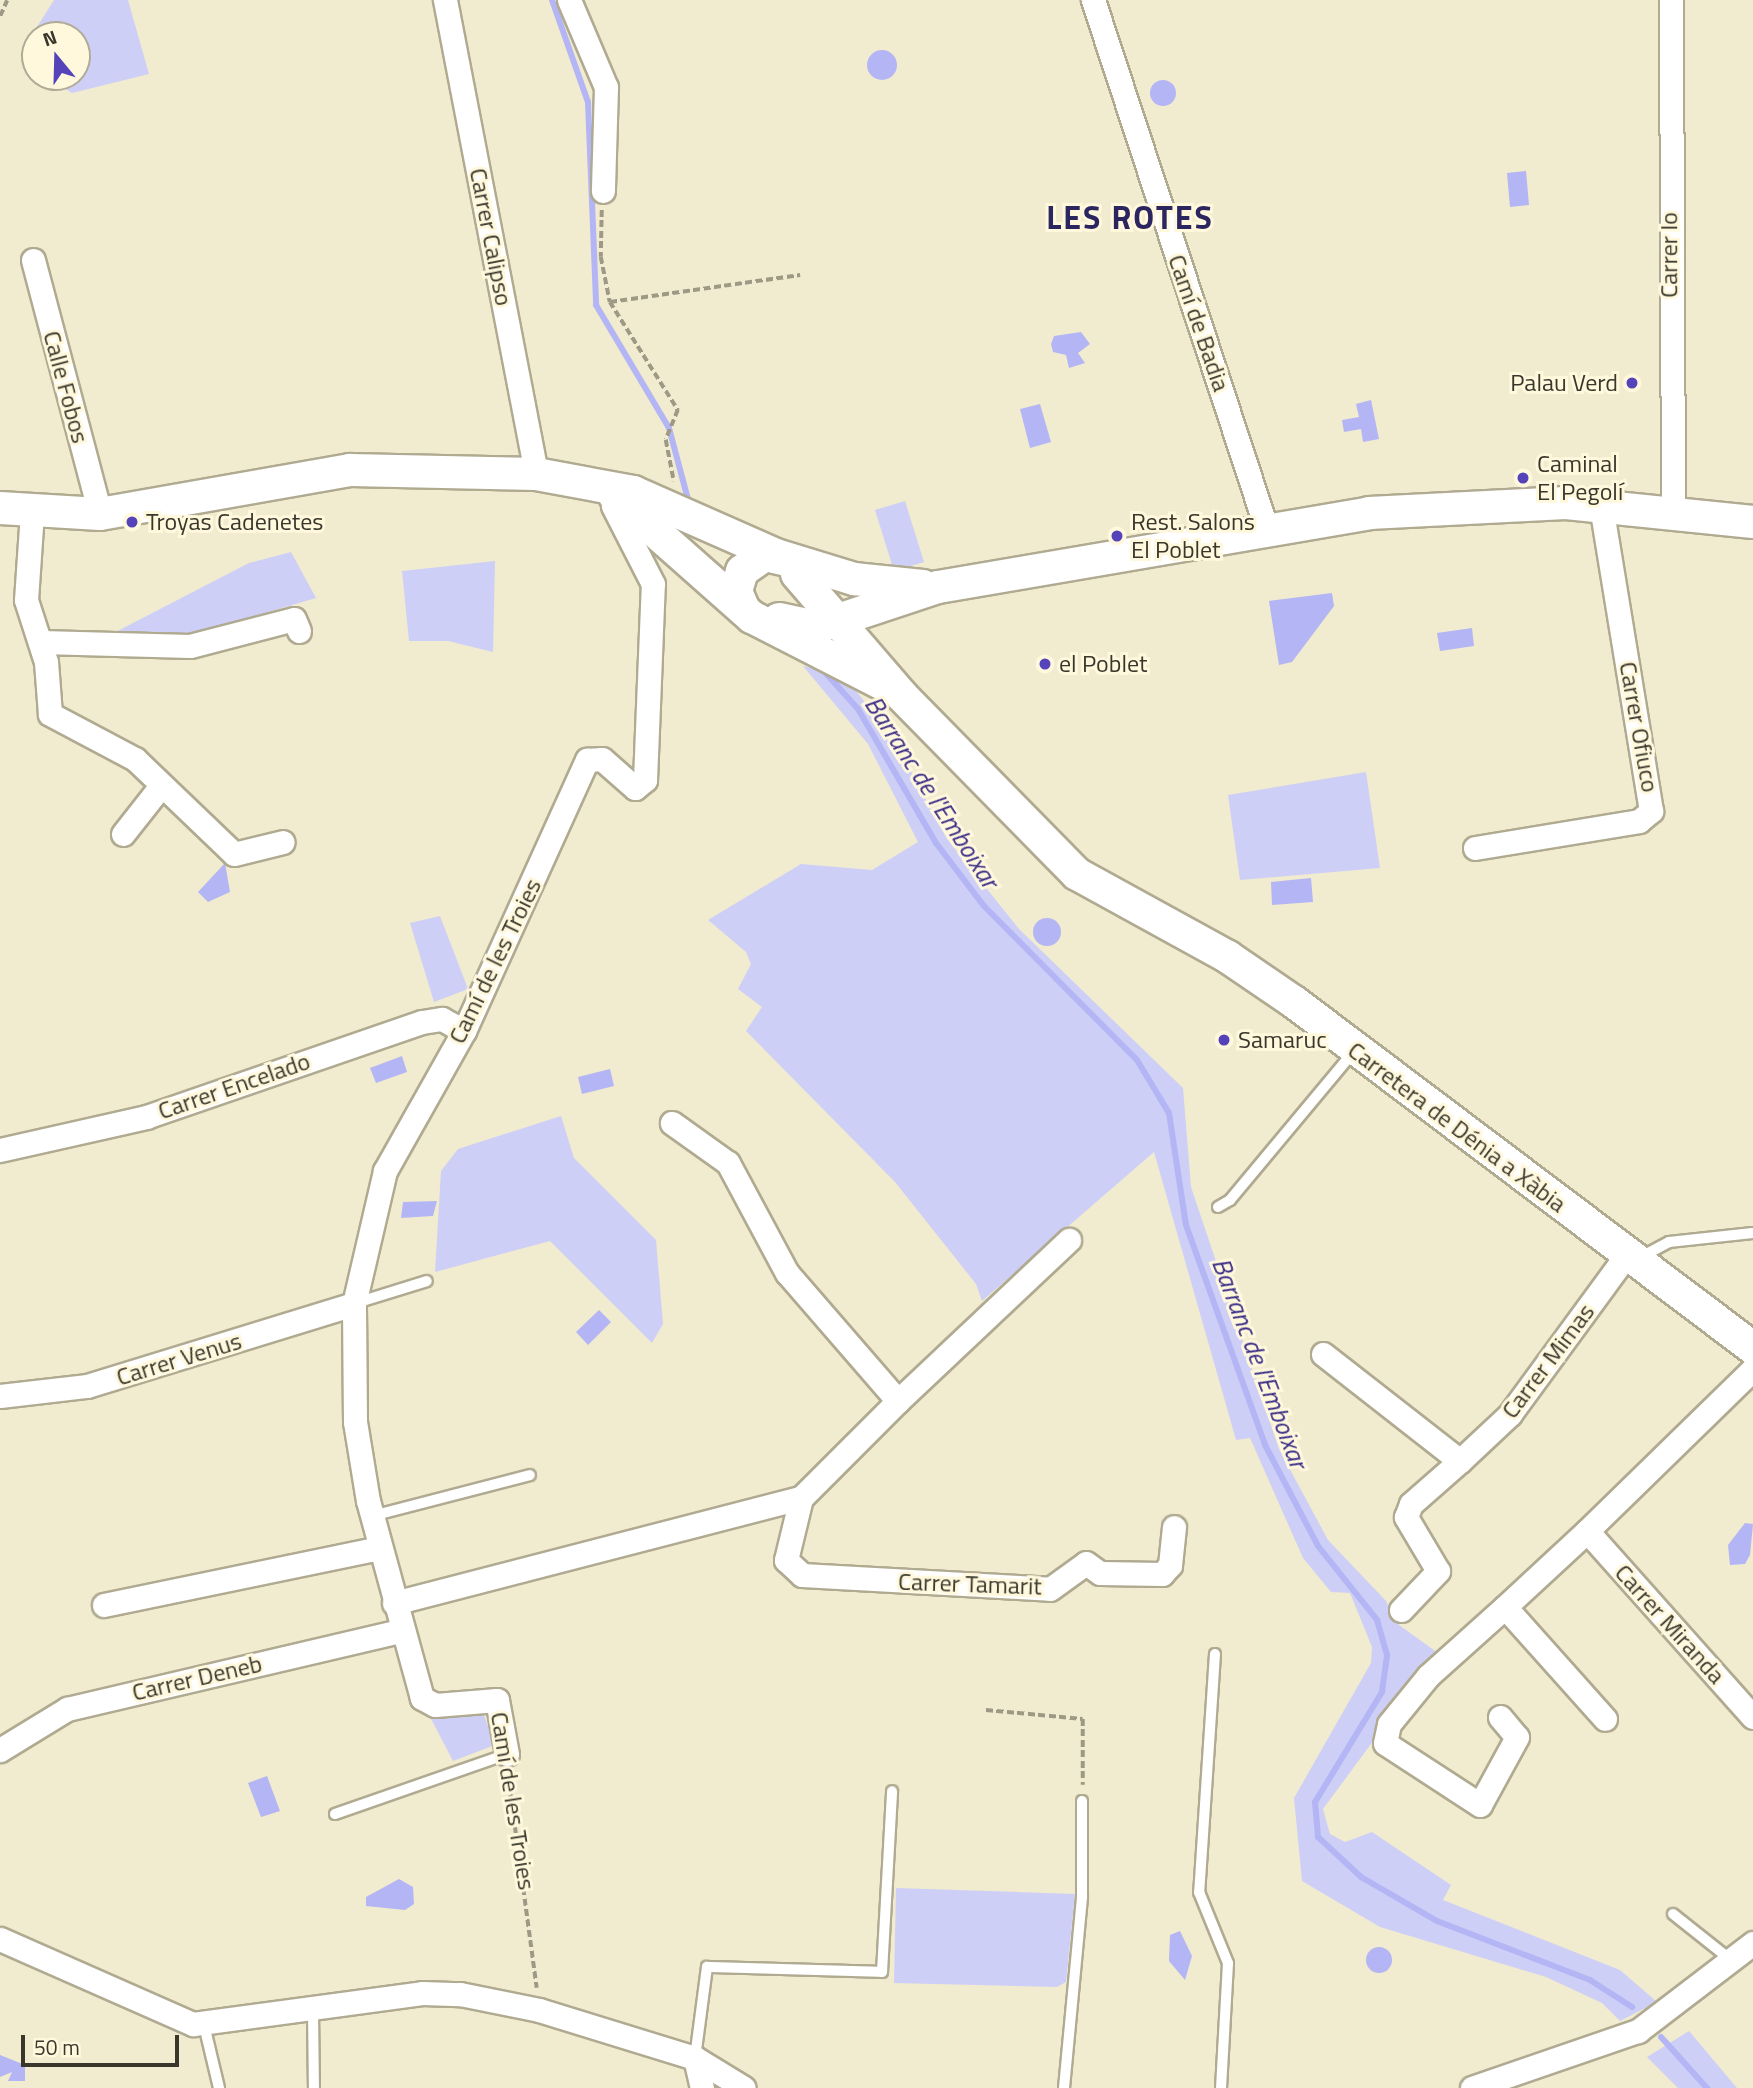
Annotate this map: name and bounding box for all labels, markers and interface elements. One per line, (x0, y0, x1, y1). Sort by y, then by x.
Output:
north arrow (21, 21, 91, 91)
text: N (39, 22, 61, 53)
street label: Carrer Calipso (464, 166, 518, 308)
district label: LES ROTES (1047, 198, 1213, 236)
street label: Carrer Io (1655, 212, 1683, 298)
street label: Camí de Badia (1162, 251, 1236, 395)
street label: Calle Fobos (37, 328, 95, 446)
place label: Palau Verd (1510, 369, 1618, 397)
marker: Palau Verd (1624, 375, 1640, 391)
place label: Caminal El Pegolí (1537, 450, 1623, 506)
marker: Caminal El Pegolí (1515, 470, 1531, 486)
place label: Troyas Cadenetes (146, 508, 323, 536)
place label: Rest. Salons El Poblet (1131, 508, 1255, 564)
marker: Troyas Cadenetes (124, 514, 140, 530)
marker: Rest. Salons El Poblet (1109, 528, 1125, 544)
place label: el Poblet (1059, 650, 1147, 678)
marker: el Poblet (1037, 656, 1053, 672)
street label: Carrer Ofiuco (1613, 660, 1665, 794)
water label: Barranc de l'Emboixar (858, 690, 1006, 894)
street label: Camí de les Troies (443, 874, 547, 1048)
place label: Samaruc (1238, 1026, 1327, 1054)
marker: Samaruc (1216, 1032, 1232, 1048)
street label: Carretera de Dénia a Xàbia (1342, 1036, 1572, 1218)
street label: Carrer Encelado (154, 1047, 314, 1125)
water label: Barranc de l'Emboixar (1205, 1253, 1315, 1473)
street label: Carrer Mimas (1496, 1298, 1600, 1424)
street label: Carrer Venus (113, 1326, 245, 1392)
street label: Carrer Miranda (1609, 1558, 1731, 1690)
street label: Carrer Tamarit (898, 1567, 1042, 1601)
street label: Carrer Deneb (129, 1649, 265, 1707)
street label: Camí de les Troies (485, 1710, 541, 1892)
scale bar (24, 2022, 182, 2066)
text: 50 m (34, 2031, 80, 2063)

